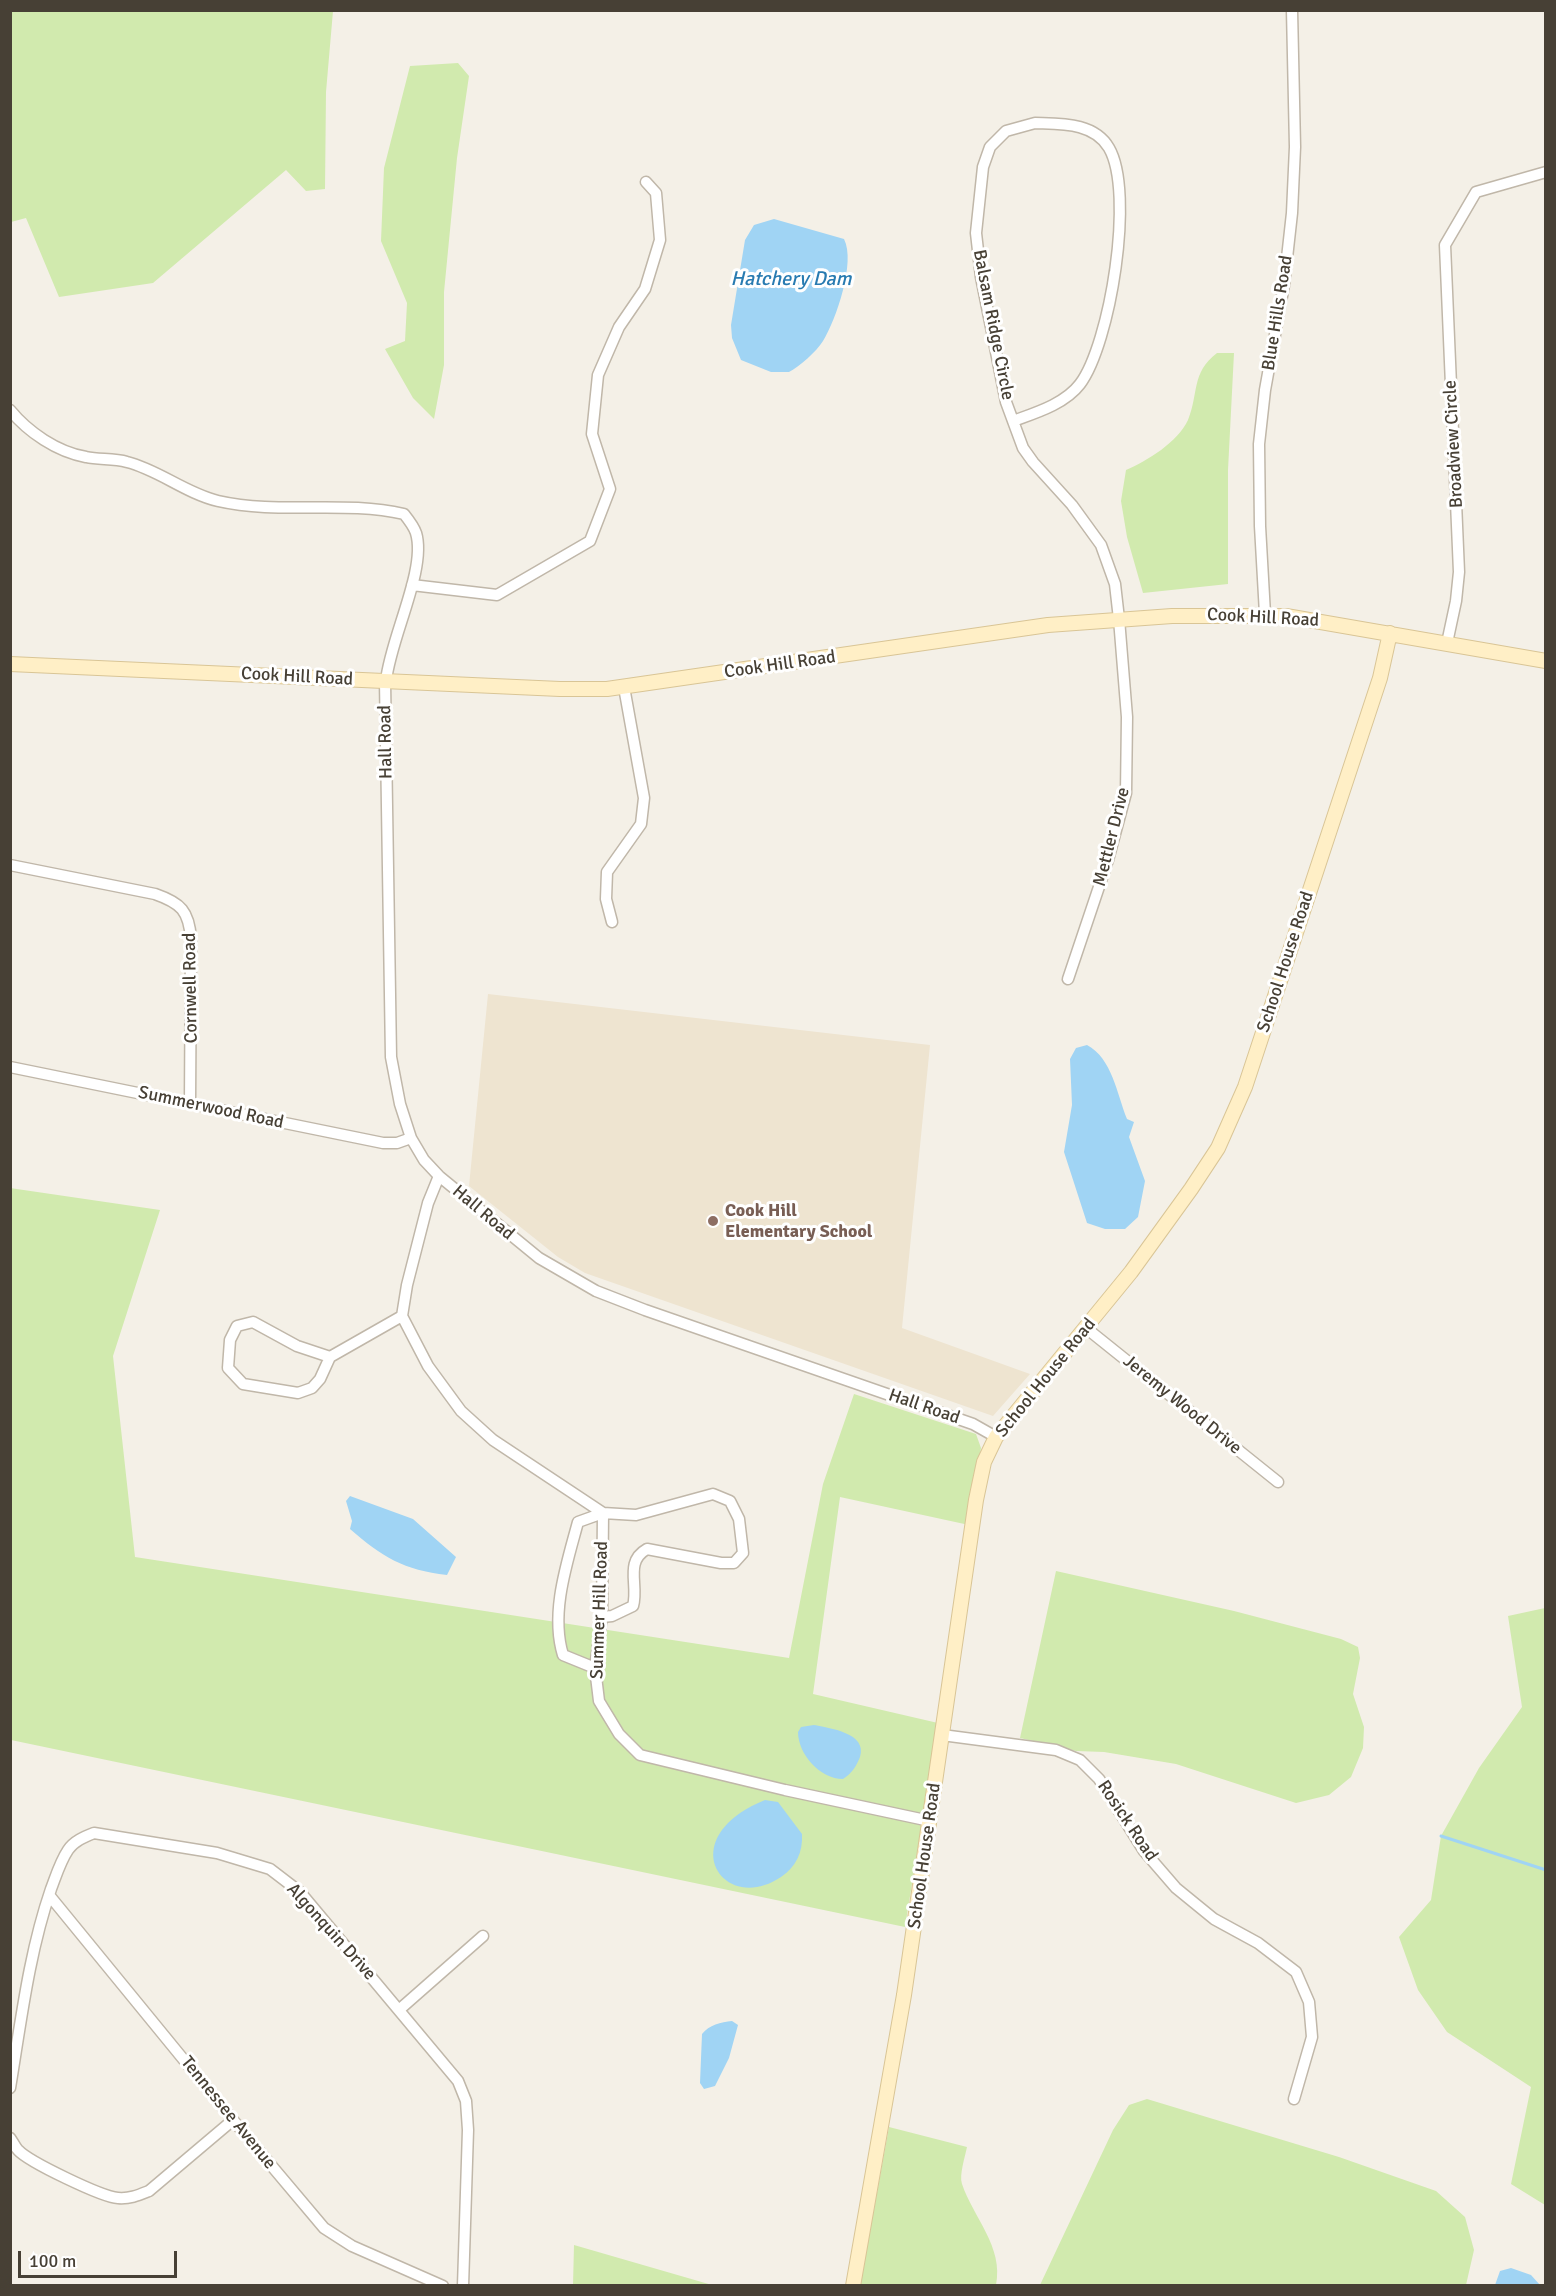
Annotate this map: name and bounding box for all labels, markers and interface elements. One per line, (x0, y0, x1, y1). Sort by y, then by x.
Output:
street label: Balsam Ridge Circle (968, 248, 1018, 402)
street label: Blue Hills Road (1258, 254, 1298, 372)
water label: Hatchery Dam (730, 268, 852, 292)
street label: Broadview Circle (1440, 379, 1468, 509)
street label: Cook Hill Road (1206, 604, 1320, 632)
street label: Cook Hill Road (723, 646, 837, 684)
street label: Cook Hill Road (240, 663, 354, 691)
street label: Hall Road (375, 705, 397, 779)
street label: Mettler Drive (1089, 785, 1135, 889)
street label: School House Road (1253, 889, 1319, 1035)
street label: Cornwell Road (179, 932, 203, 1044)
street label: Summerwood Road (136, 1082, 286, 1134)
street label: Hall Road (448, 1181, 518, 1245)
place label: Cook Hill Elementary School (725, 1200, 872, 1242)
marker: Cook Hill Elementary School (706, 1214, 720, 1228)
street label: School House Road (991, 1314, 1101, 1442)
street label: Jeremy Wood Drive (1119, 1351, 1245, 1459)
street label: Hall Road (885, 1385, 963, 1429)
street label: Summer Hill Road (587, 1541, 613, 1679)
street label: Rosick Road (1092, 1777, 1162, 1865)
street label: School House Road (904, 1782, 946, 1930)
street label: Algonquin Drive (282, 1879, 380, 1985)
street label: Tennessee Avenue (176, 2052, 280, 2174)
scale bar (21, 2239, 180, 2277)
text: 100 m (29, 2250, 76, 2272)

